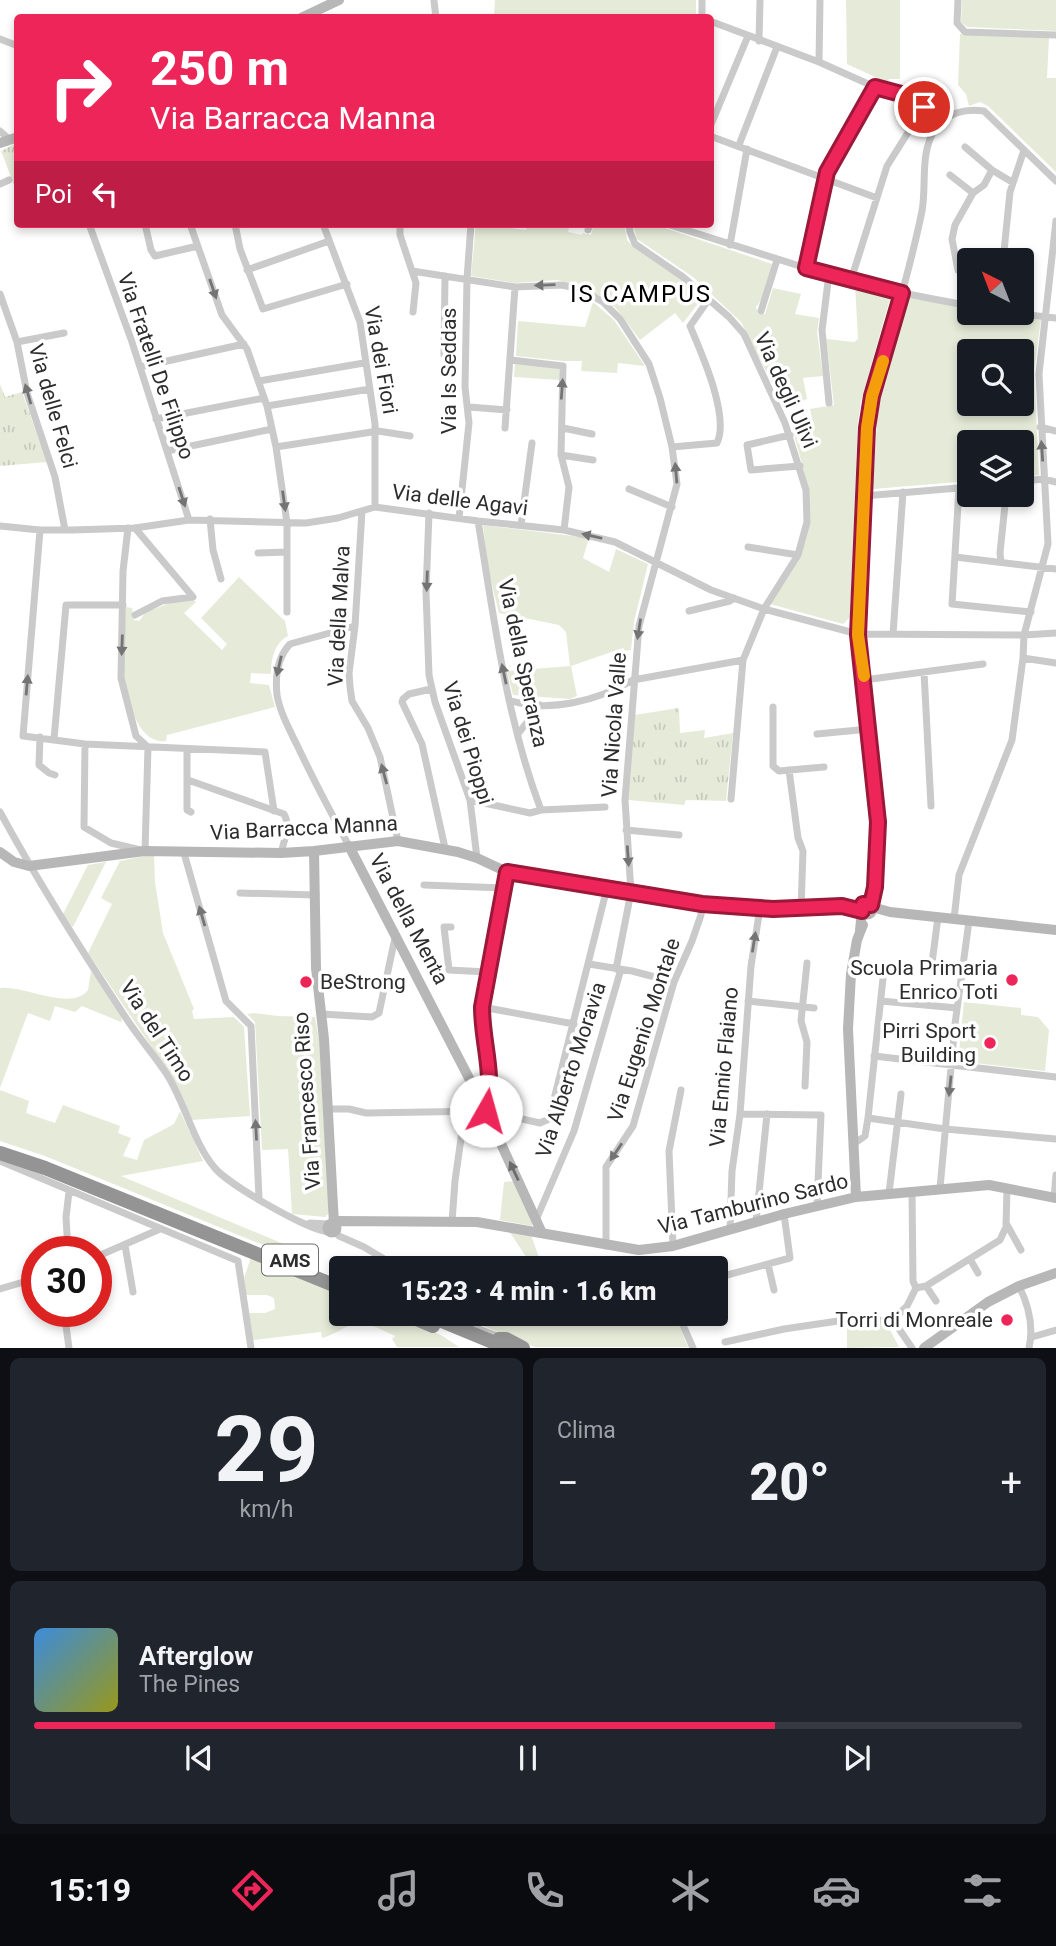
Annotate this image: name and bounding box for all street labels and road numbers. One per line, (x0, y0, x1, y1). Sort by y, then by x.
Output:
street label: Via Fratelli De Filippo (113, 270, 199, 462)
street label: Via dei Fiori (360, 304, 402, 416)
street label: Via Is Seddas (437, 308, 461, 434)
street label: Via degli Ulivi (750, 328, 822, 452)
street label: Via delle Felci (24, 341, 82, 471)
street label: Via delle Agavi (391, 480, 529, 520)
street label: Via della Malva (323, 545, 355, 687)
street label: Via della Speranza (493, 576, 553, 750)
street label: Via Nicola Valle (597, 652, 631, 798)
street label: Via dei Pioppi (438, 679, 498, 807)
street label: Via Barracca Manna (210, 811, 398, 845)
street label: Via della Menta (365, 850, 453, 988)
street label: Via Eugenio Montale (603, 935, 685, 1125)
street label: Via del Timo (115, 976, 199, 1086)
street label: Via Alberto Moravia (531, 979, 611, 1161)
street label: Via Ennio Flaiano (705, 986, 743, 1148)
street label: Via Francesco Riso (289, 1011, 325, 1191)
street label: Via Tamburino Sardo (656, 1169, 850, 1239)
road number: AMS (262, 1244, 318, 1276)

